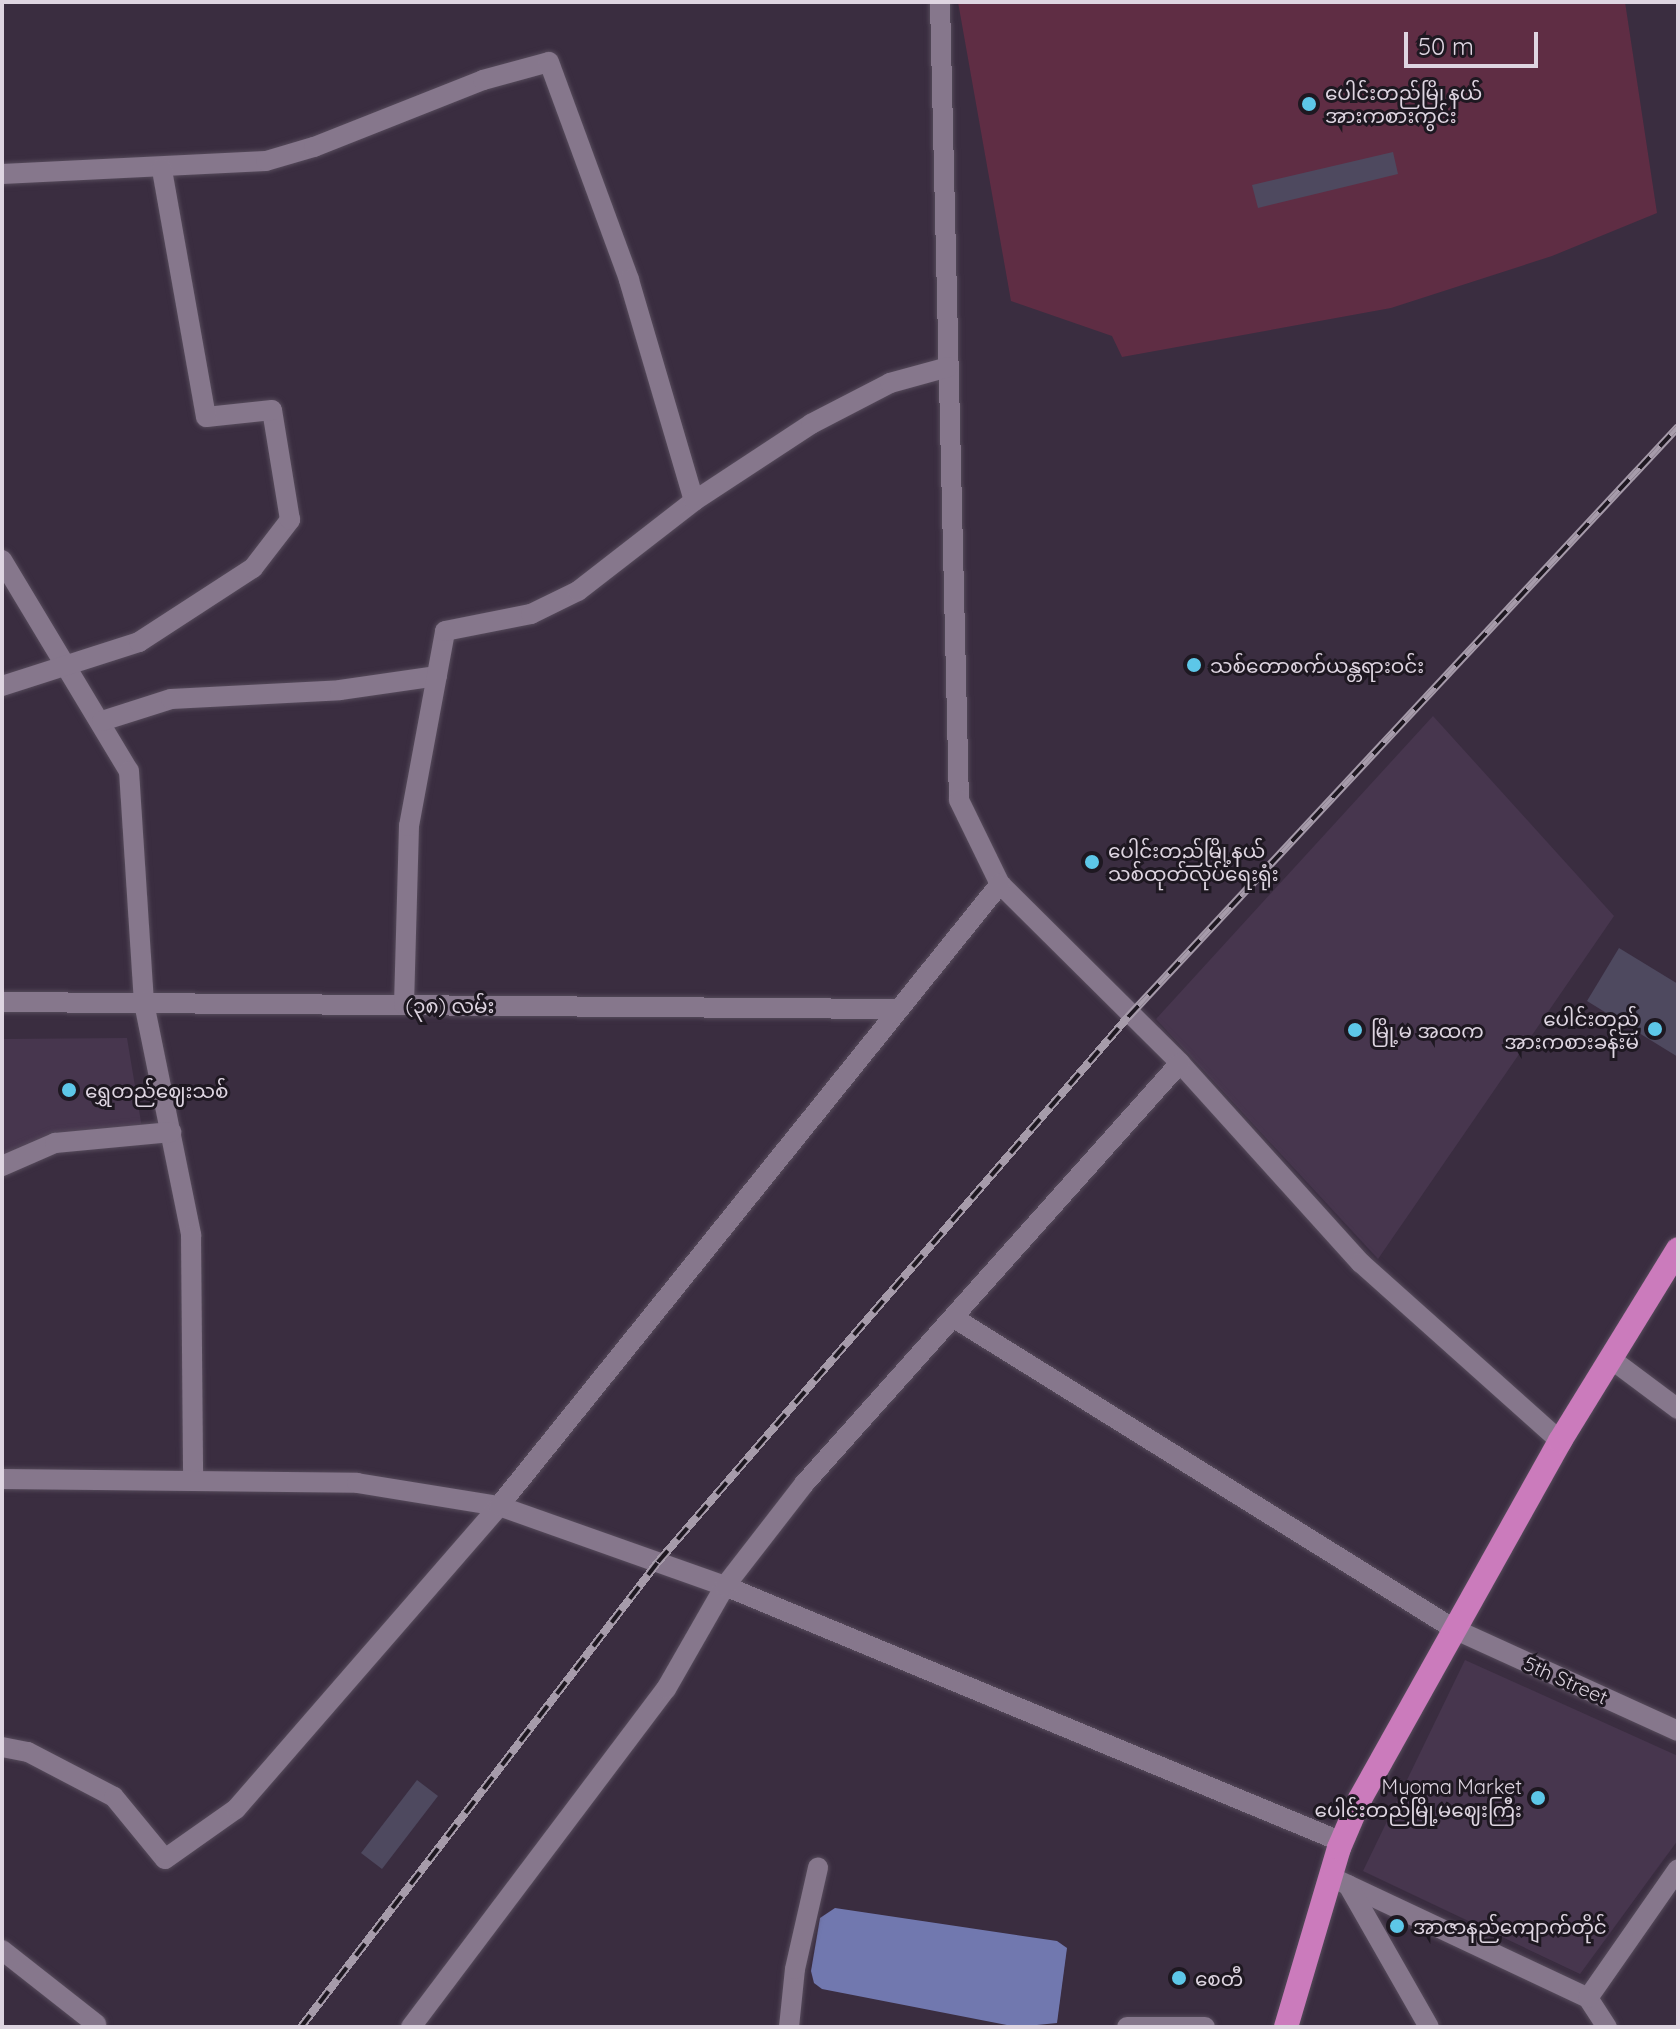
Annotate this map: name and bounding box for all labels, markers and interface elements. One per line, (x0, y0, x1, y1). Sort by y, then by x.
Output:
scale bar (1408, 16, 1542, 66)
text: 50 m (1418, 31, 1474, 61)
place label: ‌ပေါင်းတည်မြို့နယ် အားကစားကွင်း (1325, 80, 1482, 127)
marker: ‌ပေါင်းတည်မြို့နယ် အားကစားကွင်း (1300, 95, 1318, 113)
place label: သစ်တောစက်ယန္တရားဝင်း (1210, 653, 1424, 677)
marker: သစ်တောစက်ယန္တရားဝင်း (1185, 656, 1203, 674)
place label: ပေါင်းတည်မြို့နယ် သစ်ထုတ်လုပ်ရေးရုံး (1108, 838, 1279, 885)
marker: ပေါင်းတည်မြို့နယ် သစ်ထုတ်လုပ်ရေးရုံး (1083, 853, 1101, 871)
street label: (၃၈) လမ်း (406, 993, 494, 1017)
place label: ပေါင်းတည် အားကစားခန်းမ (1504, 1006, 1639, 1053)
place label: မြို့မ အထက (1371, 1018, 1484, 1042)
marker: ပေါင်းတည် အားကစားခန်းမ (1646, 1020, 1664, 1038)
marker: မြို့မ အထက (1346, 1021, 1364, 1039)
place label: ရွှေတည်ဈေးသစ် (85, 1078, 228, 1102)
marker: ရွှေတည်ဈေးသစ် (60, 1081, 78, 1099)
street label: 5th Street (1520, 1651, 1612, 1709)
place label: Myoma Market ပေါင်းတည်မြို့မဈေးကြီး (1315, 1774, 1522, 1821)
marker: Myoma Market ပေါင်းတည်မြို့မဈေးကြီး (1529, 1789, 1547, 1807)
place label: အာဇာနည်ကျောက်တိုင် (1413, 1914, 1607, 1938)
marker: အာဇာနည်ကျောက်တိုင် (1388, 1917, 1406, 1935)
place label: စေတီ (1195, 1966, 1243, 1990)
marker: စေတီ (1170, 1969, 1188, 1987)

